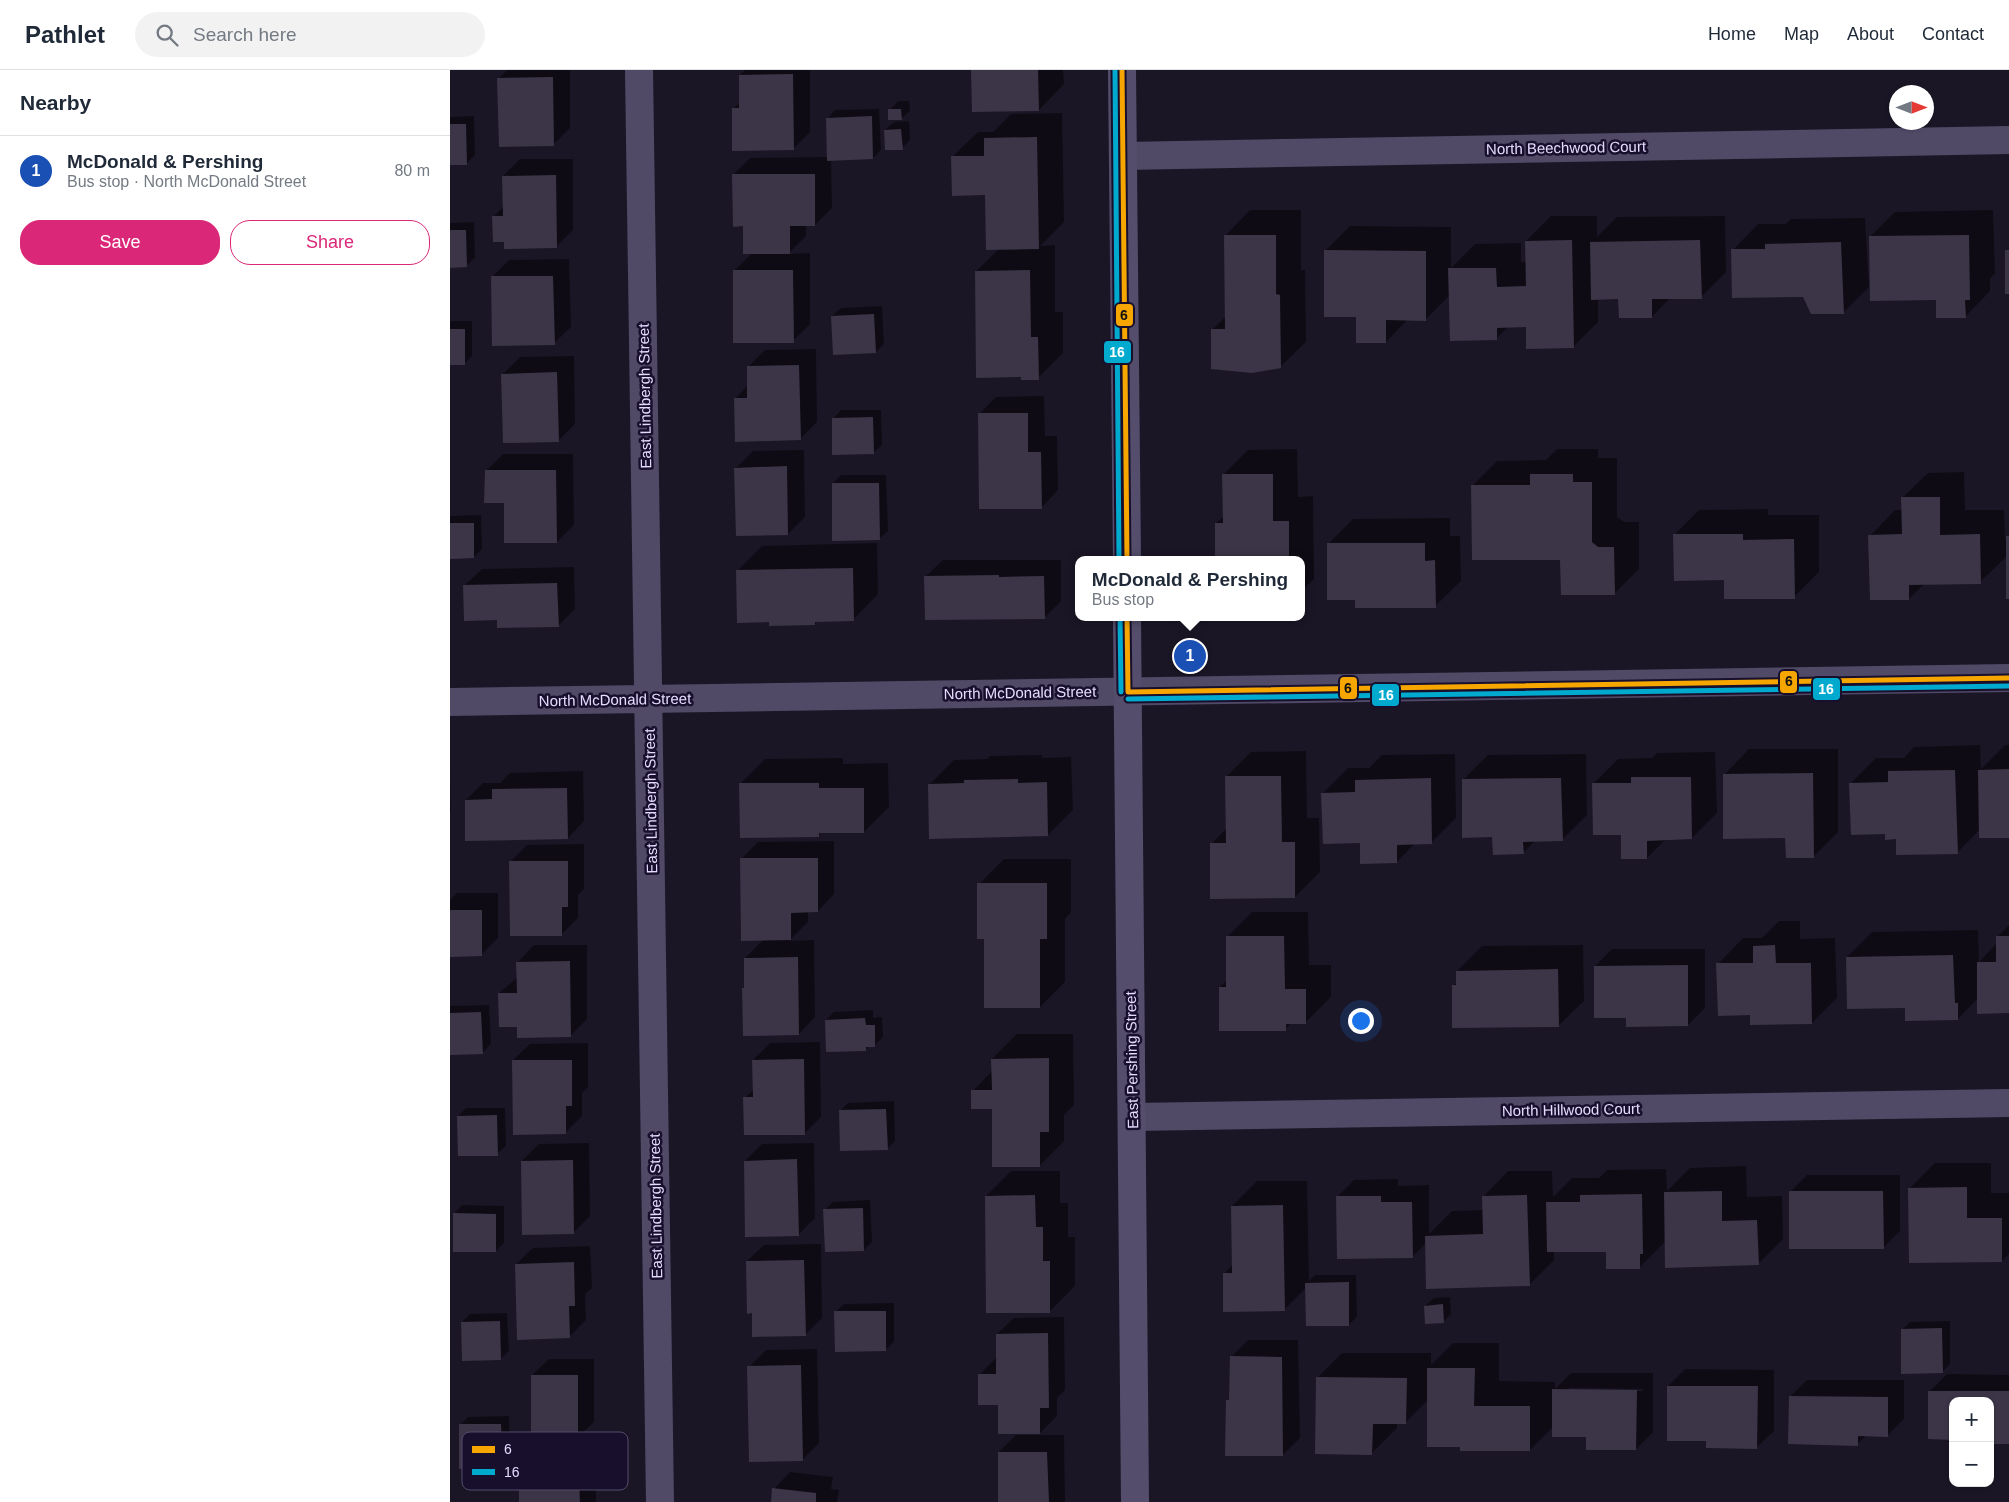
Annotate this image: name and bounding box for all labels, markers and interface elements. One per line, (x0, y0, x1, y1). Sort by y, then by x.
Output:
search box (135, 12, 485, 57)
text: Pathlet (25, 21, 105, 48)
icon: search (153, 21, 181, 49)
text: Search here (193, 24, 297, 45)
text: Home (1708, 24, 1756, 44)
text: Map (1784, 24, 1819, 44)
text: About (1847, 24, 1894, 44)
text: Contact (1922, 24, 1984, 44)
north arrow (1889, 85, 1934, 130)
text: Nearby (20, 91, 91, 114)
street label: North Beechwood Court (1486, 138, 1647, 157)
text: McDonald & Pershing (67, 151, 263, 172)
text: 1 (32, 162, 40, 179)
text: 80 m (394, 162, 430, 179)
text: Bus stop · North McDonald Street (67, 173, 306, 190)
button: Save (20, 220, 220, 265)
button: Share (230, 220, 430, 265)
line badge: 6 (1115, 303, 1134, 327)
text: 6 (1120, 307, 1128, 323)
street label: East Lindbergh Street (635, 322, 654, 469)
line badge: 16 (1103, 340, 1132, 364)
text: 16 (1109, 344, 1125, 360)
popup (1075, 556, 1305, 621)
text: McDonald & Pershing (1092, 569, 1288, 590)
text: Bus stop (1092, 591, 1154, 608)
pin: 1 (1174, 637, 1206, 675)
line badge: 6 (1779, 670, 1798, 694)
text: 6 (1785, 673, 1793, 689)
line badge: 6 (1339, 676, 1358, 700)
line badge: 16 (1812, 677, 1841, 701)
text: 6 (1344, 680, 1352, 696)
text: 16 (1818, 681, 1834, 697)
street label: North McDonald Street (944, 683, 1097, 702)
line badge: 16 (1371, 683, 1400, 707)
text: 16 (1378, 687, 1394, 703)
street label: North McDonald Street (539, 690, 692, 709)
street label: East Lindbergh Street (641, 727, 660, 874)
street label: East Pershing Street (1122, 990, 1141, 1129)
your location (1348, 1008, 1374, 1034)
street label: North Hillwood Court (1502, 1100, 1641, 1119)
street label: East Lindbergh Street (646, 1132, 665, 1279)
map controls (1949, 1397, 1994, 1487)
button: + (1949, 1397, 1994, 1442)
legend (462, 1432, 628, 1490)
text: 6 (504, 1441, 512, 1457)
button: − (1949, 1442, 1994, 1487)
text: 16 (504, 1464, 520, 1480)

